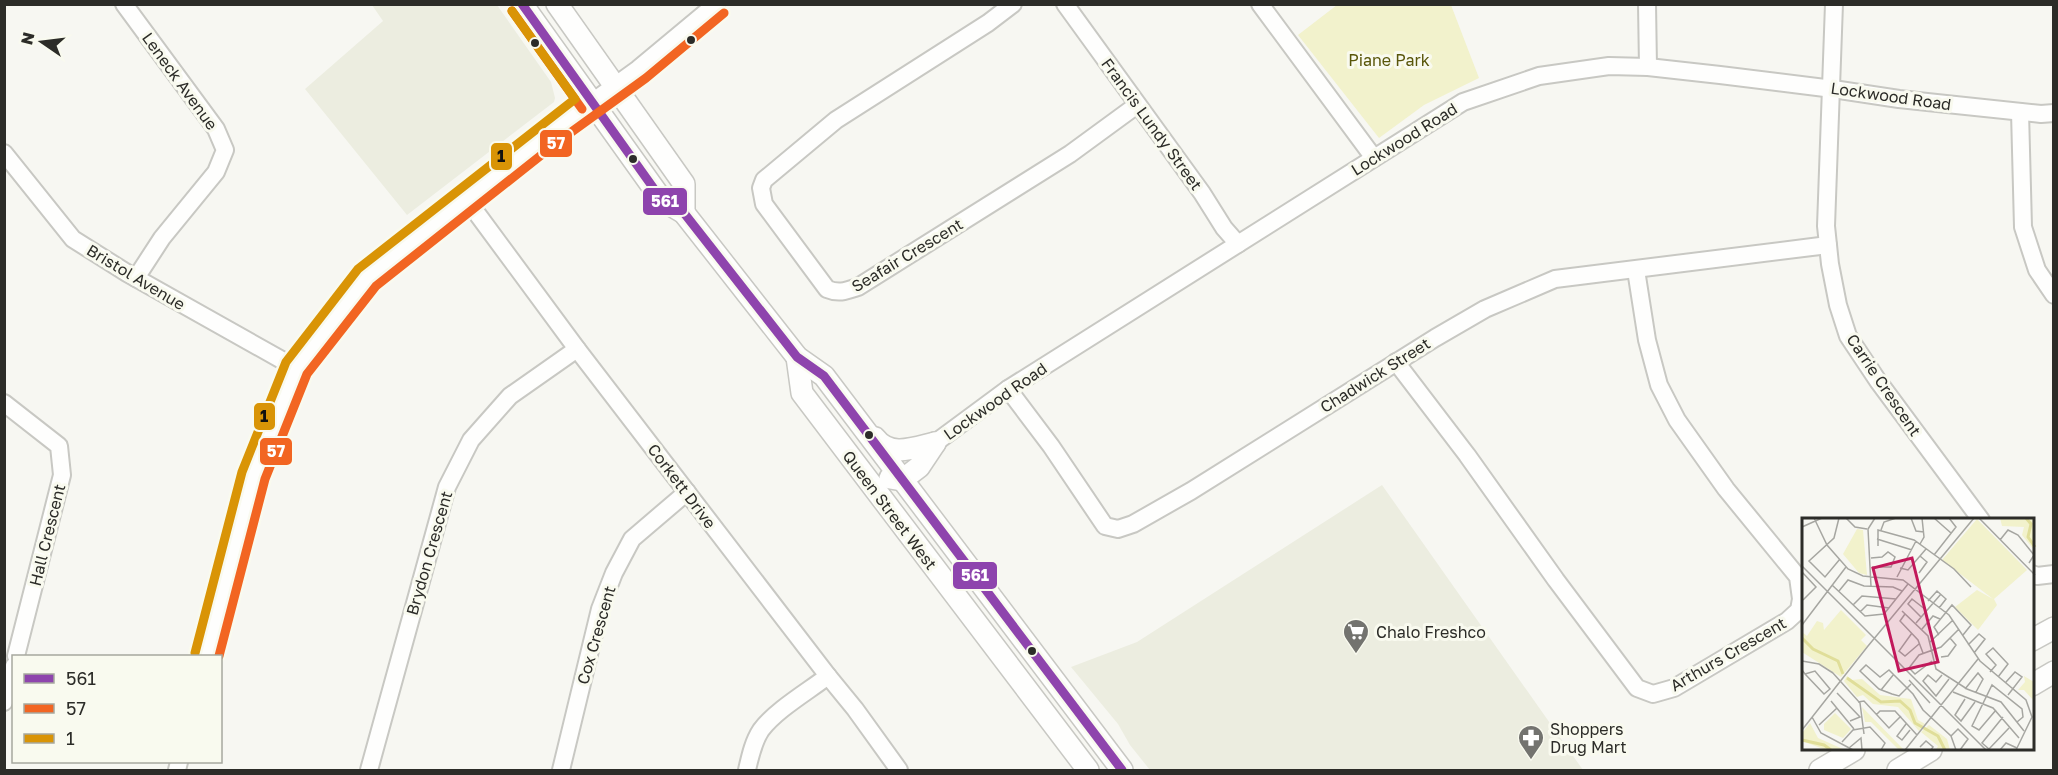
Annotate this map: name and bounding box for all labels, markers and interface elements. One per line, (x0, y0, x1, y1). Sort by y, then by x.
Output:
north arrow (12, 12, 72, 72)
street label: Leneck Avenue (138, 28, 222, 134)
text: N (16, 30, 39, 47)
unlabelled marker (685, 34, 697, 46)
unlabelled marker (529, 37, 541, 49)
park label: Piane Park (1348, 50, 1430, 70)
street label: Francis Lundy Street (1097, 54, 1207, 194)
street label: Lockwood Road (1829, 78, 1953, 114)
street label: Lockwood Road (1347, 98, 1461, 180)
line badge: 57 (539, 129, 573, 158)
text: 57 (547, 133, 566, 153)
line badge: 1 (490, 142, 513, 171)
text: 1 (497, 146, 505, 166)
unlabelled marker (627, 153, 639, 165)
line badge: 561 (642, 187, 688, 216)
text: 561 (651, 191, 679, 211)
street label: Seafair Crescent (848, 214, 966, 296)
street label: Bristol Avenue (83, 240, 189, 314)
street label: Carrie Crescent (1842, 330, 1926, 440)
street label: Chadwick Street (1316, 333, 1434, 417)
street label: Lockwood Road (939, 358, 1051, 444)
line badge: 1 (253, 402, 276, 431)
text: 1 (260, 406, 268, 426)
unlabelled marker (863, 429, 875, 441)
line badge: 57 (259, 437, 293, 466)
street label: Corkett Drive (644, 440, 720, 532)
text: 57 (267, 441, 286, 461)
street label: Queen Street West (839, 446, 941, 574)
street label: Hall Crescent (25, 482, 69, 588)
street label: Brydon Crescent (402, 489, 456, 617)
inset map (1802, 518, 2034, 751)
line badge: 561 (952, 561, 998, 590)
text: 561 (961, 565, 989, 585)
street label: Cox Crescent (572, 583, 620, 687)
street label: Arthurs Crescent (1666, 613, 1790, 695)
supermarket icon: Chalo Freshco (1341, 617, 1371, 655)
place label: Chalo Freshco (1376, 622, 1486, 642)
unlabelled marker (1026, 645, 1038, 657)
legend (12, 655, 222, 763)
text: 561 (66, 667, 96, 689)
text: 57 (66, 697, 86, 719)
place label: Shoppers Drug Mart (1550, 719, 1627, 757)
pharmacy icon: Shoppers Drug Mart (1516, 723, 1546, 761)
text: 1 (66, 727, 75, 749)

